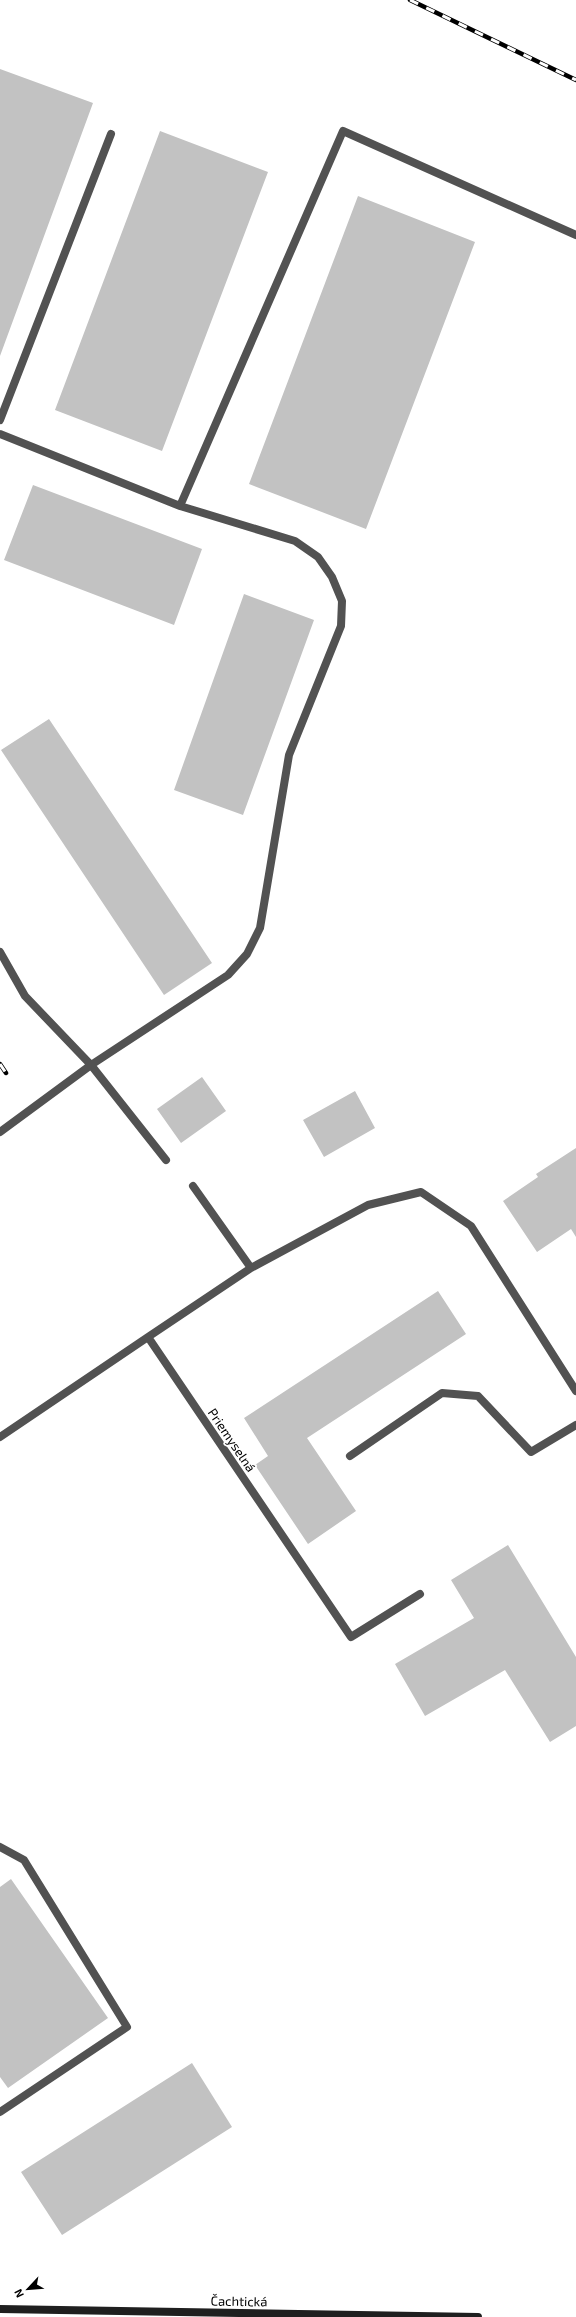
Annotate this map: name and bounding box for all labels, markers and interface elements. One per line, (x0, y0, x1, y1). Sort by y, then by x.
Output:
street label: Priemyselná (205, 1405, 259, 1475)
north arrow (8, 2269, 48, 2309)
text: N (11, 2287, 26, 2300)
street label: Čachtická (210, 2293, 268, 2309)

